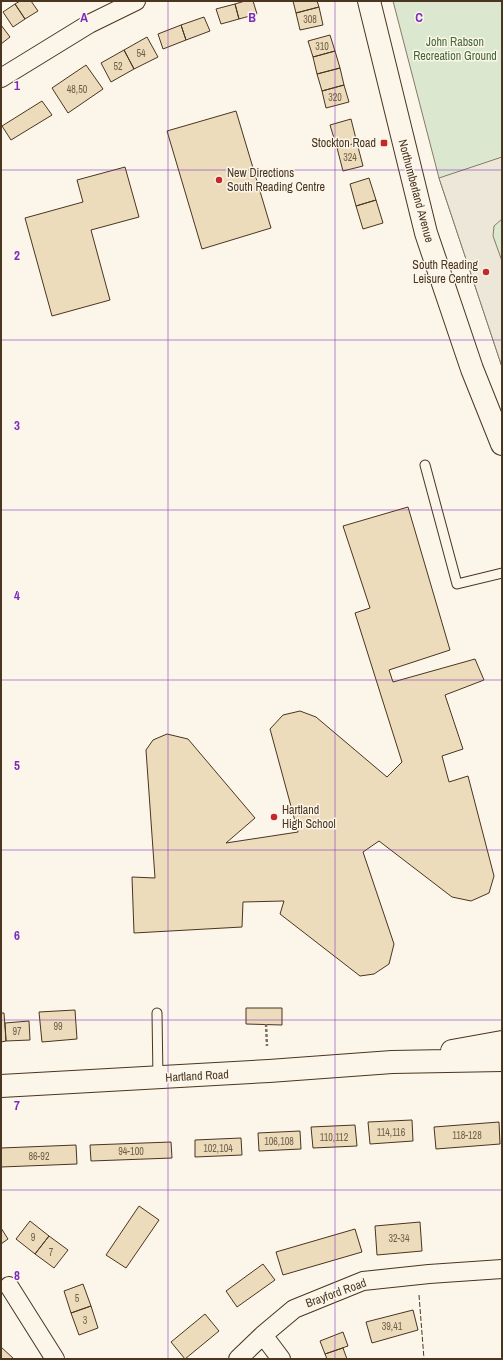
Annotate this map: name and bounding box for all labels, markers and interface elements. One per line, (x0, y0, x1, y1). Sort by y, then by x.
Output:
text: A (80, 9, 88, 26)
text: B (248, 9, 256, 26)
text: C (415, 9, 423, 26)
house number: 308 (303, 13, 317, 26)
park label: John Rabson Recreation Ground (413, 34, 497, 64)
house number: 310 (315, 40, 329, 53)
house number: 54 (136, 47, 146, 60)
house number: 52 (113, 60, 123, 73)
text: 1 (14, 77, 20, 94)
house number: 48,50 (67, 83, 88, 96)
house number: 320 (328, 91, 342, 104)
place label: Stockton Road (311, 135, 376, 151)
marker: Stockton Road (379, 138, 389, 148)
street label: Northumberland Avenue (395, 138, 437, 244)
house number: 324 (343, 151, 357, 164)
place label: New Directions South Reading Centre (227, 165, 325, 195)
marker: New Directions South Reading Centre (214, 175, 224, 185)
text: 2 (14, 247, 20, 264)
place label: South Reading Leisure Centre (412, 257, 479, 287)
marker: South Reading Leisure Centre (481, 267, 491, 277)
text: 3 (14, 417, 20, 434)
text: 4 (14, 587, 20, 604)
text: 5 (14, 757, 20, 774)
place label: Hartland High School (282, 802, 336, 832)
marker: Hartland High School (269, 812, 279, 822)
text: 6 (14, 927, 20, 944)
house number: 99 (53, 1020, 63, 1033)
house number: 97 (12, 1025, 22, 1038)
street label: Hartland Road (165, 1066, 229, 1086)
text: 7 (14, 1097, 20, 1114)
house number: 114,116 (377, 1126, 406, 1139)
house number: 118-128 (452, 1129, 482, 1142)
house number: 110,112 (320, 1131, 349, 1144)
house number: 106,108 (264, 1135, 294, 1148)
house number: 102,104 (203, 1142, 233, 1155)
house number: 94-100 (118, 1145, 144, 1158)
house number: 86-92 (29, 1150, 50, 1163)
house number: 9 (31, 1231, 36, 1244)
house number: 32-34 (389, 1232, 410, 1245)
house number: 7 (49, 1246, 54, 1259)
text: 8 (14, 1267, 20, 1284)
street label: Brayford Road (303, 1275, 369, 1311)
house number: 5 (75, 1292, 80, 1305)
house number: 3 (83, 1314, 88, 1327)
house number: 39,41 (382, 1320, 403, 1333)

